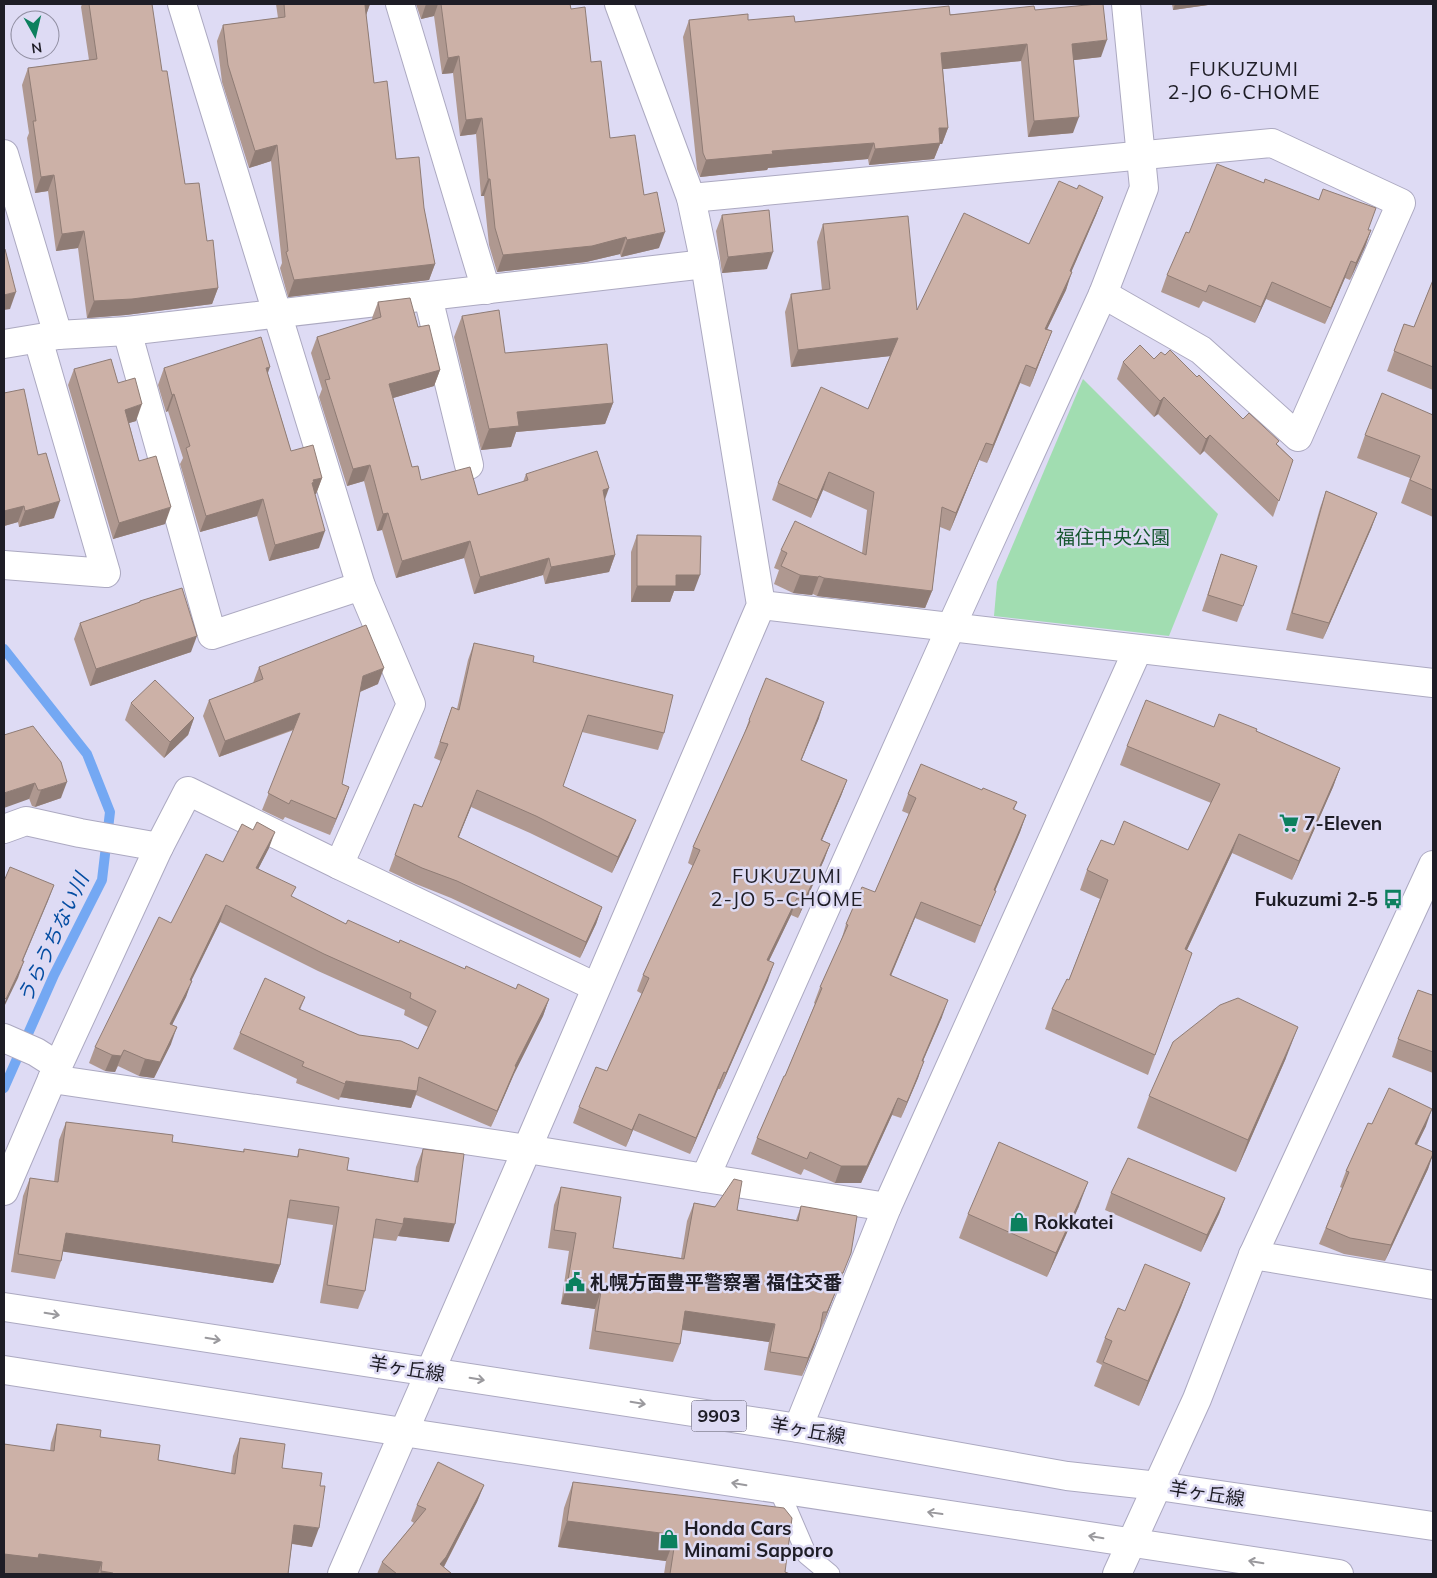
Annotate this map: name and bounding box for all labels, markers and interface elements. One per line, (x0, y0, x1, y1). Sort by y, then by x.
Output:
north arrow (10, 10, 60, 60)
text: N (30, 38, 43, 58)
district label: FUKUZUMI 2-JO 6-CHOME (1167, 56, 1321, 104)
park label: 福住中央公園 (1056, 525, 1170, 549)
place label: 7-Eleven (1304, 811, 1382, 835)
supermarket icon: 7-Eleven (1278, 812, 1300, 834)
district label: FUKUZUMI 2-JO 5-CHOME (710, 863, 864, 911)
water label: うらうちない川 (12, 867, 94, 1007)
place label: Fukuzumi 2-5 (1255, 887, 1378, 911)
bus stop icon: Fukuzumi 2-5 (1382, 888, 1404, 910)
place label: Rokkatei (1034, 1210, 1113, 1234)
shop icon: Rokkatei (1008, 1211, 1030, 1233)
place label: 札幌方面豊平警察署 福住交番 (590, 1270, 842, 1294)
public building icon: 札幌方面豊平警察署 福住交番 (564, 1271, 586, 1293)
one-way arrow (44, 1310, 60, 1320)
one-way arrow (204, 1334, 220, 1344)
street label: 羊ヶ丘線 (368, 1350, 446, 1386)
one-way arrow (469, 1374, 485, 1384)
one-way arrow (629, 1399, 645, 1409)
road number: 9903 (692, 1400, 746, 1432)
street label: 羊ヶ丘線 (768, 1412, 848, 1448)
street label: 羊ヶ丘線 (1168, 1475, 1246, 1511)
one-way arrow (732, 1478, 748, 1488)
one-way arrow (927, 1508, 943, 1518)
place label: Honda Cars Minami Sapporo (684, 1516, 833, 1562)
shop icon: Honda Cars Minami Sapporo (658, 1528, 680, 1550)
one-way arrow (1088, 1531, 1104, 1541)
one-way arrow (1248, 1556, 1264, 1566)

